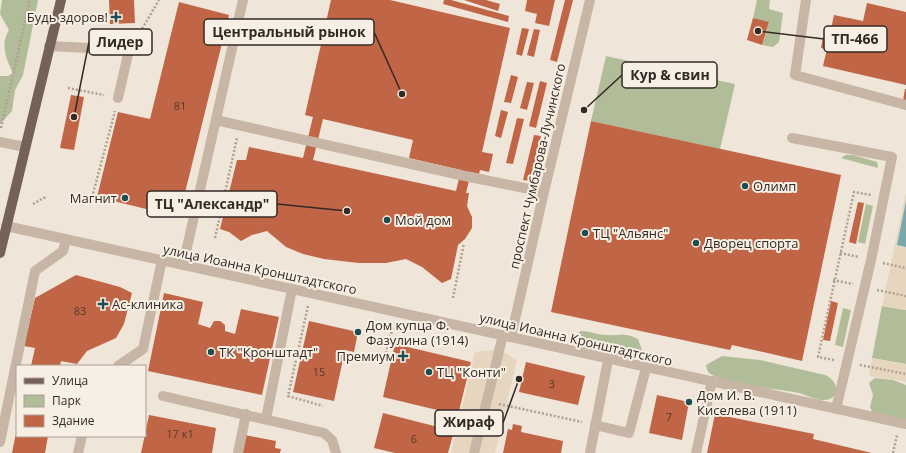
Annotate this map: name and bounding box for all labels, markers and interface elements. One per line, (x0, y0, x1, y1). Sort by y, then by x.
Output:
place label: Будь здоров! (27, 8, 108, 26)
marker: Будь здоров! (111, 12, 121, 22)
callout: Центральный рынок (204, 19, 374, 45)
text: Центральный рынок (212, 22, 366, 41)
callout: ТП-466 (824, 26, 887, 52)
callout: Лидер (89, 29, 152, 55)
text: ТП-466 (831, 29, 879, 48)
text: Лидер (97, 32, 144, 51)
street label: проспект Чумбарова-Лучинского (505, 61, 569, 271)
callout: Кур & свин (622, 62, 717, 88)
text: Кур & свин (630, 65, 710, 84)
house number: 81 (174, 98, 186, 113)
place label: Олимп (753, 177, 796, 195)
marker: Олимп (740, 181, 750, 191)
place label: Магнит (70, 189, 117, 207)
callout: ТЦ "Александр" (147, 191, 277, 217)
marker: Магнит (120, 193, 130, 203)
text: ТЦ "Александр" (155, 194, 269, 213)
place label: Мой дом (395, 211, 451, 229)
marker: Мой дом (382, 215, 392, 225)
place label: ТЦ "Альянс" (593, 224, 668, 242)
marker: ТЦ "Альянс" (580, 228, 590, 238)
place label: Дворец спорта (704, 234, 798, 252)
marker: Дворец спорта (691, 238, 701, 248)
street label: улица Иоанна Кронштадтского (162, 240, 359, 298)
place label: Ас-клиника (112, 295, 183, 313)
marker: Ас-клиника (97, 298, 109, 310)
house number: 83 (74, 303, 86, 318)
street label: улица Иоанна Кронштадтского (478, 308, 674, 370)
place label: Дом купца Ф. Фазулина (1914) (366, 316, 468, 349)
marker: Дом купца Ф. Фазулина (1914) (353, 327, 363, 337)
place label: ТК "Кронштадт" (219, 343, 318, 361)
marker: ТК "Кронштадт" (206, 347, 216, 357)
place label: Премиум (336, 347, 395, 365)
marker: Премиум (398, 351, 408, 361)
place label: ТЦ "Конти" (437, 363, 506, 381)
house number: 15 (313, 364, 325, 379)
legend (16, 365, 146, 437)
marker: ТЦ "Конти" (424, 367, 434, 377)
text: Улица (52, 372, 88, 389)
house number: 3 (549, 376, 555, 391)
place label: Дом И. В. Киселева (1911) (697, 386, 797, 419)
text: Парк (52, 392, 82, 409)
marker: Дом И. В. Киселева (1911) (684, 397, 694, 407)
house number: 7 (666, 409, 672, 424)
callout: Жираф (435, 410, 503, 436)
text: Здание (52, 412, 95, 429)
text: Жираф (443, 412, 495, 431)
house number: 17 к1 (166, 426, 194, 441)
house number: 6 (411, 431, 417, 446)

